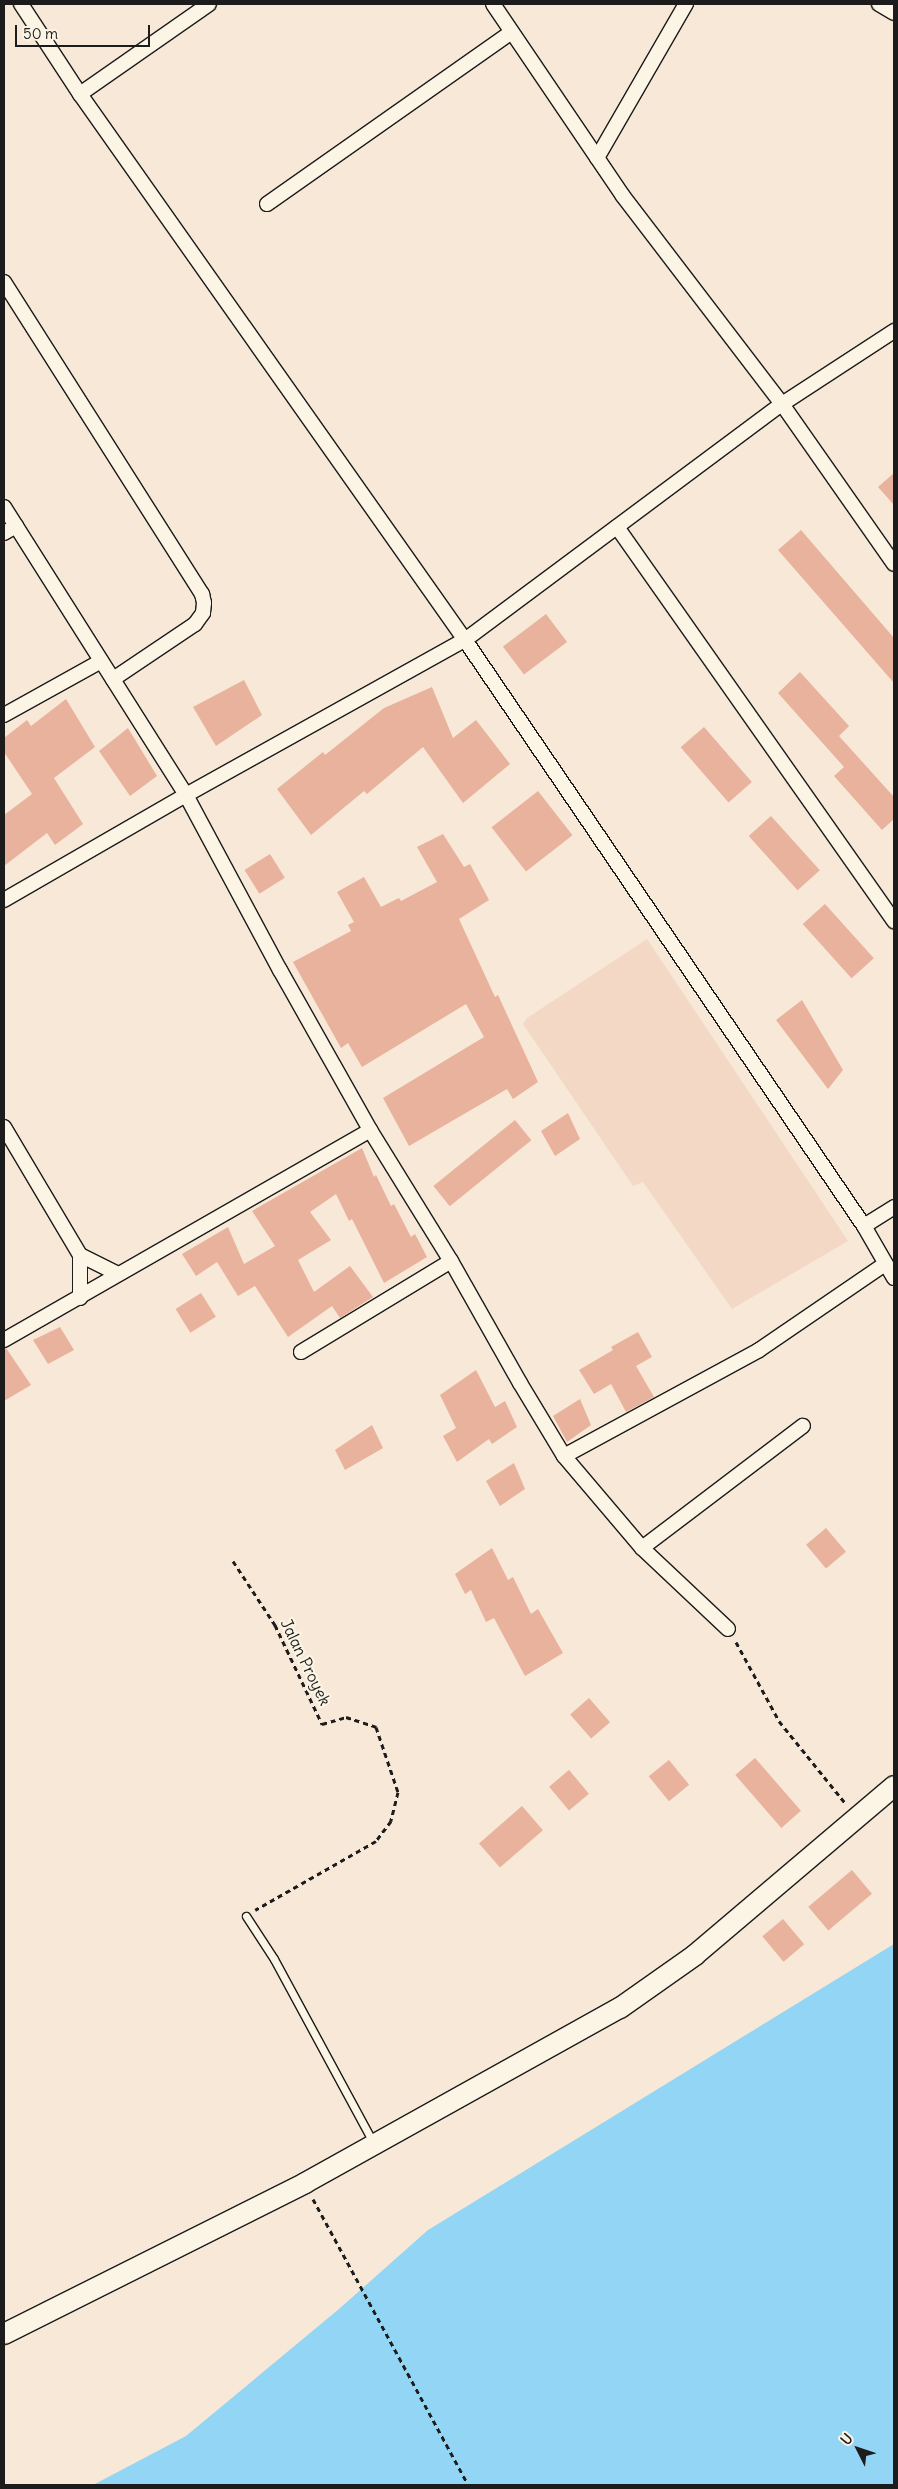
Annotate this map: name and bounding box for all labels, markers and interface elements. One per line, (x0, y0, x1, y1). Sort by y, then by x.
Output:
scale bar (18, 15, 152, 47)
text: 50 m (23, 24, 58, 43)
street label: Jalan Proyek (277, 1616, 335, 1708)
north arrow (833, 2424, 883, 2474)
text: U (837, 2430, 857, 2449)

